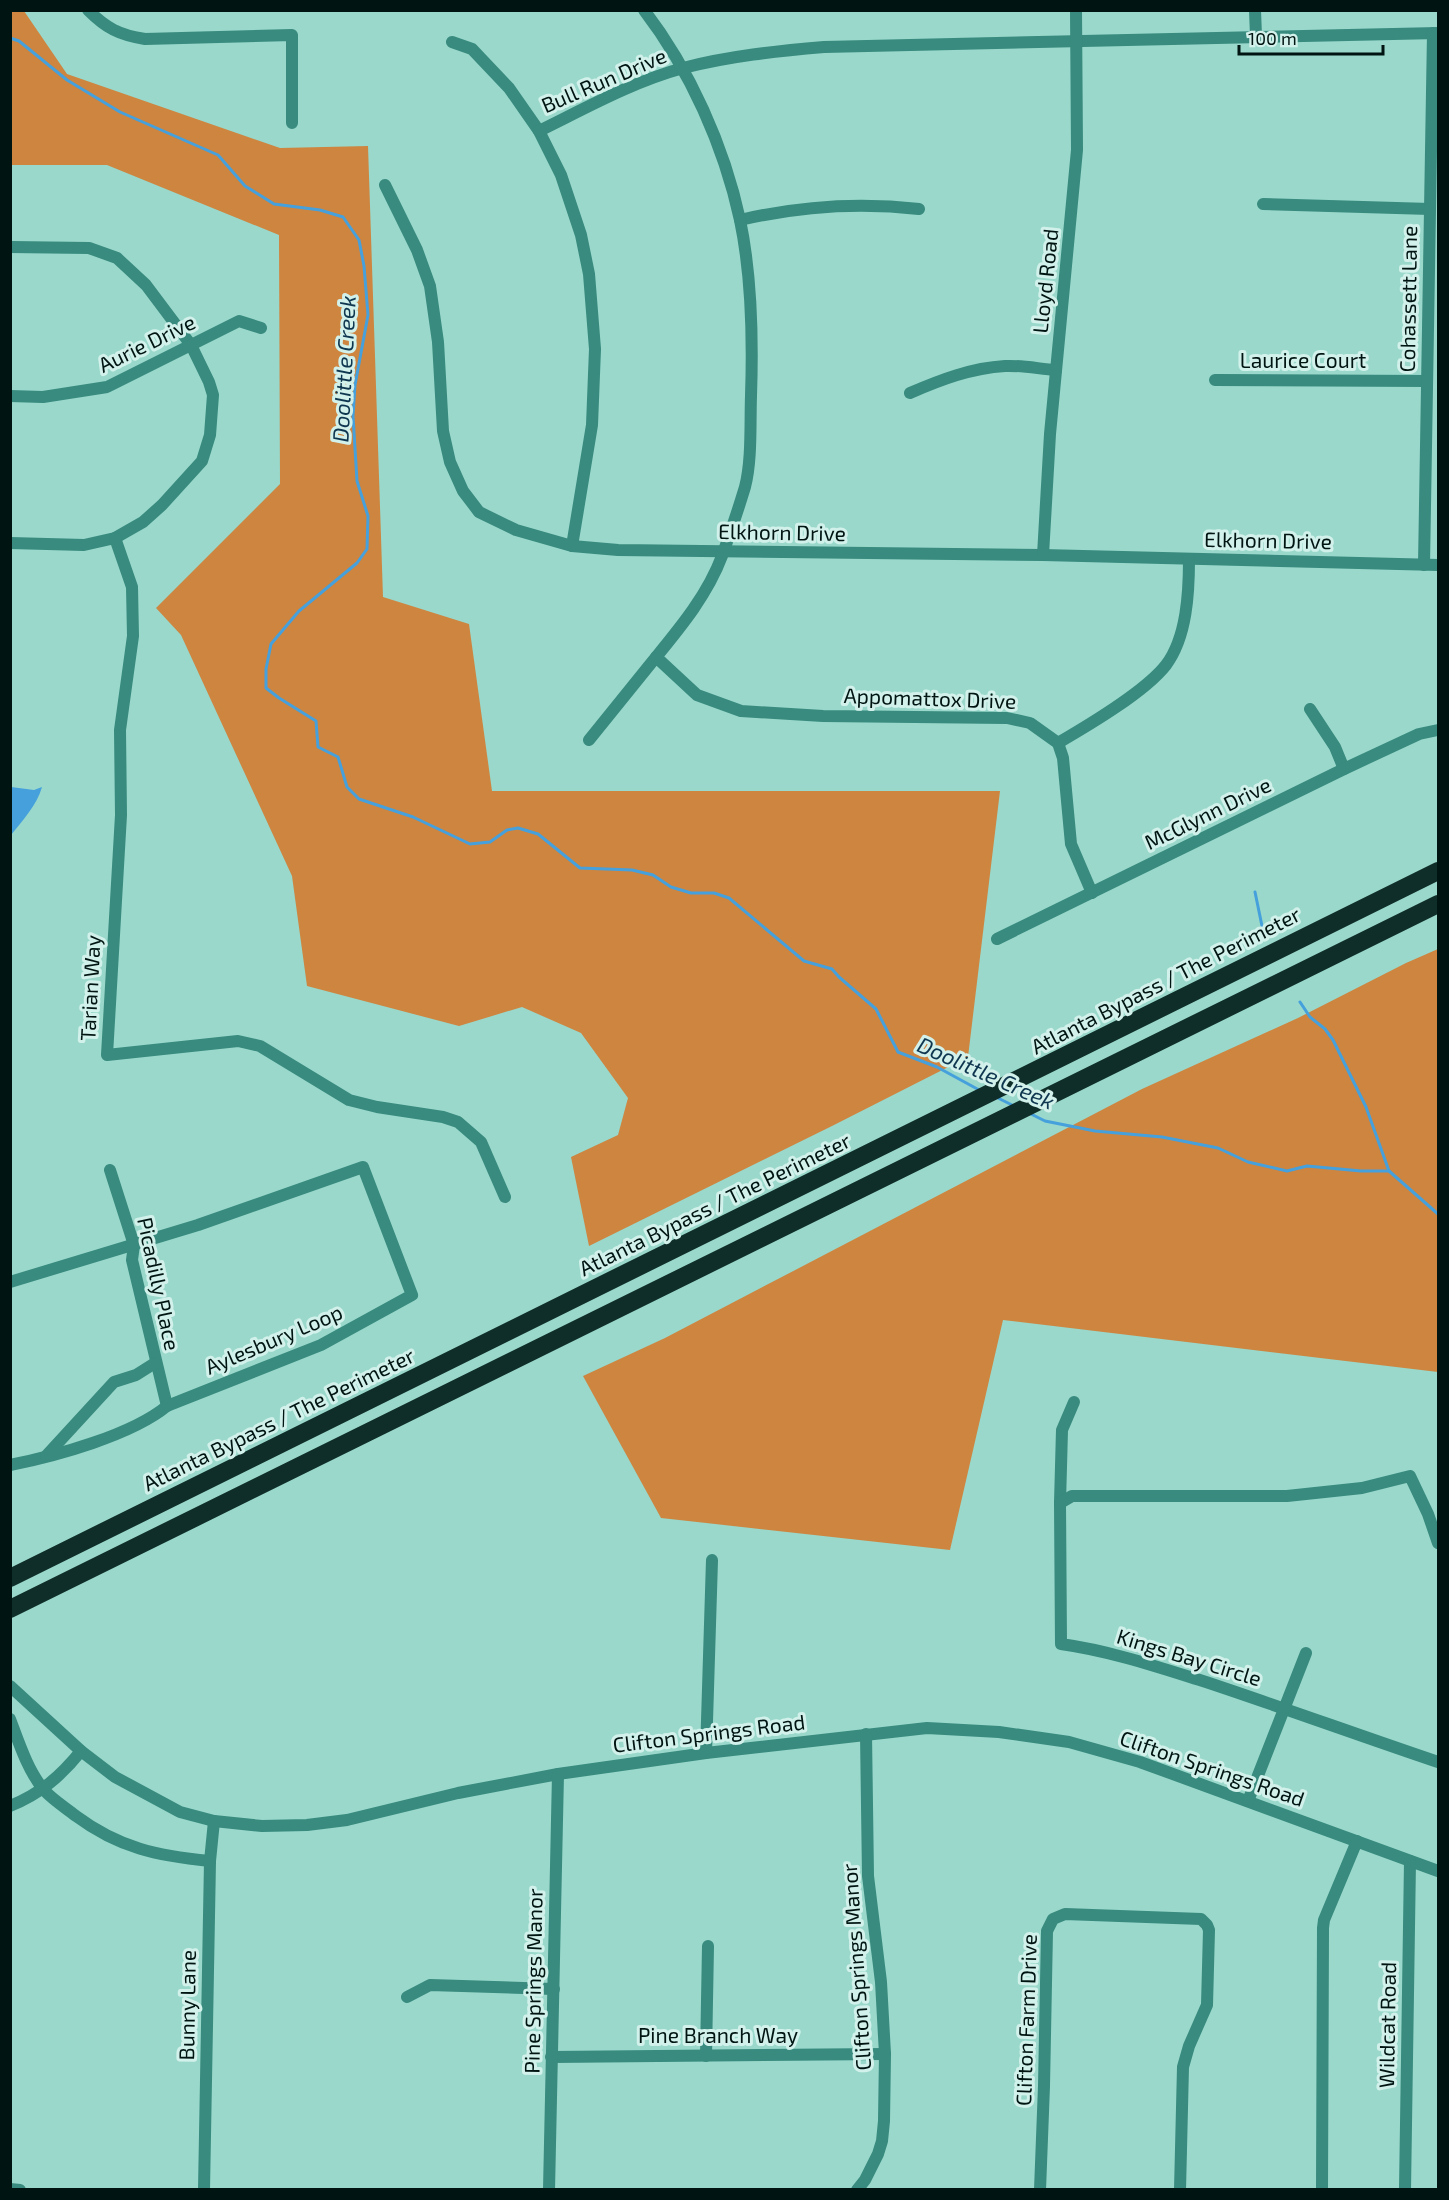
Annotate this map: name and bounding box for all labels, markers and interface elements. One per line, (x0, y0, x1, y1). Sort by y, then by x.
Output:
scale bar (1239, 18, 1383, 56)
text: 100 m (1248, 27, 1297, 49)
street label: Bull Run Drive (537, 42, 670, 117)
street label: Cohassett Lane (1394, 225, 1421, 373)
street label: Lloyd Road (1027, 227, 1062, 334)
water label: Doolittle Creek (326, 295, 360, 443)
street label: Aurie Drive (94, 309, 199, 377)
street label: Laurice Court (1240, 347, 1366, 372)
street label: Elkhorn Drive (718, 518, 846, 545)
street label: Elkhorn Drive (1204, 526, 1332, 553)
street label: Appomattox Drive (843, 682, 1017, 713)
street label: McGlynn Drive (1140, 771, 1275, 854)
street label: Atlanta Bypass / The Perimeter (1027, 900, 1305, 1059)
street label: Tarian Way (74, 934, 105, 1041)
water label: Doolittle Creek (914, 1030, 1059, 1114)
street label: Atlanta Bypass / The Perimeter (575, 1127, 855, 1280)
street label: Picadilly Place (133, 1215, 186, 1353)
street label: Aylesbury Loop (201, 1299, 346, 1379)
street label: Atlanta Bypass / The Perimeter (139, 1342, 419, 1495)
street label: Kings Bay Circle (1114, 1623, 1265, 1690)
street label: Clifton Springs Road (611, 1708, 806, 1757)
street label: Clifton Springs Road (1117, 1724, 1308, 1811)
street label: Clifton Springs Manor (836, 1862, 875, 2072)
street label: Pine Springs Manor (518, 1888, 547, 2074)
street label: Clifton Farm Drive (1010, 1934, 1041, 2106)
street label: Bunny Lane (173, 1949, 200, 2060)
street label: Wildcat Road (1373, 1962, 1400, 2088)
street label: Pine Branch Way (638, 2022, 798, 2047)

